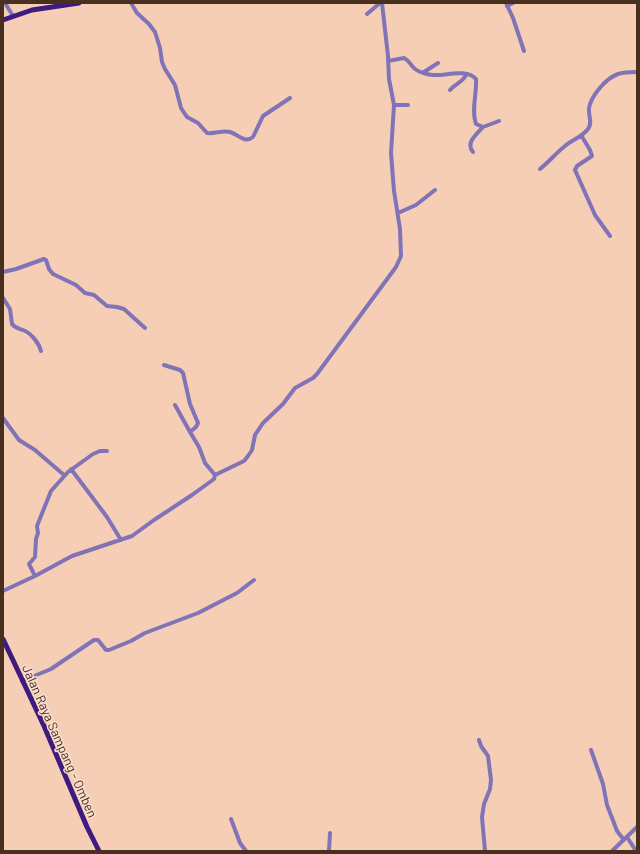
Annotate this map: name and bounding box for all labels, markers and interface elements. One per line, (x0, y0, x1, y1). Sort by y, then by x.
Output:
street label: Jalan Raya Sampang - Omben (19, 662, 101, 820)

